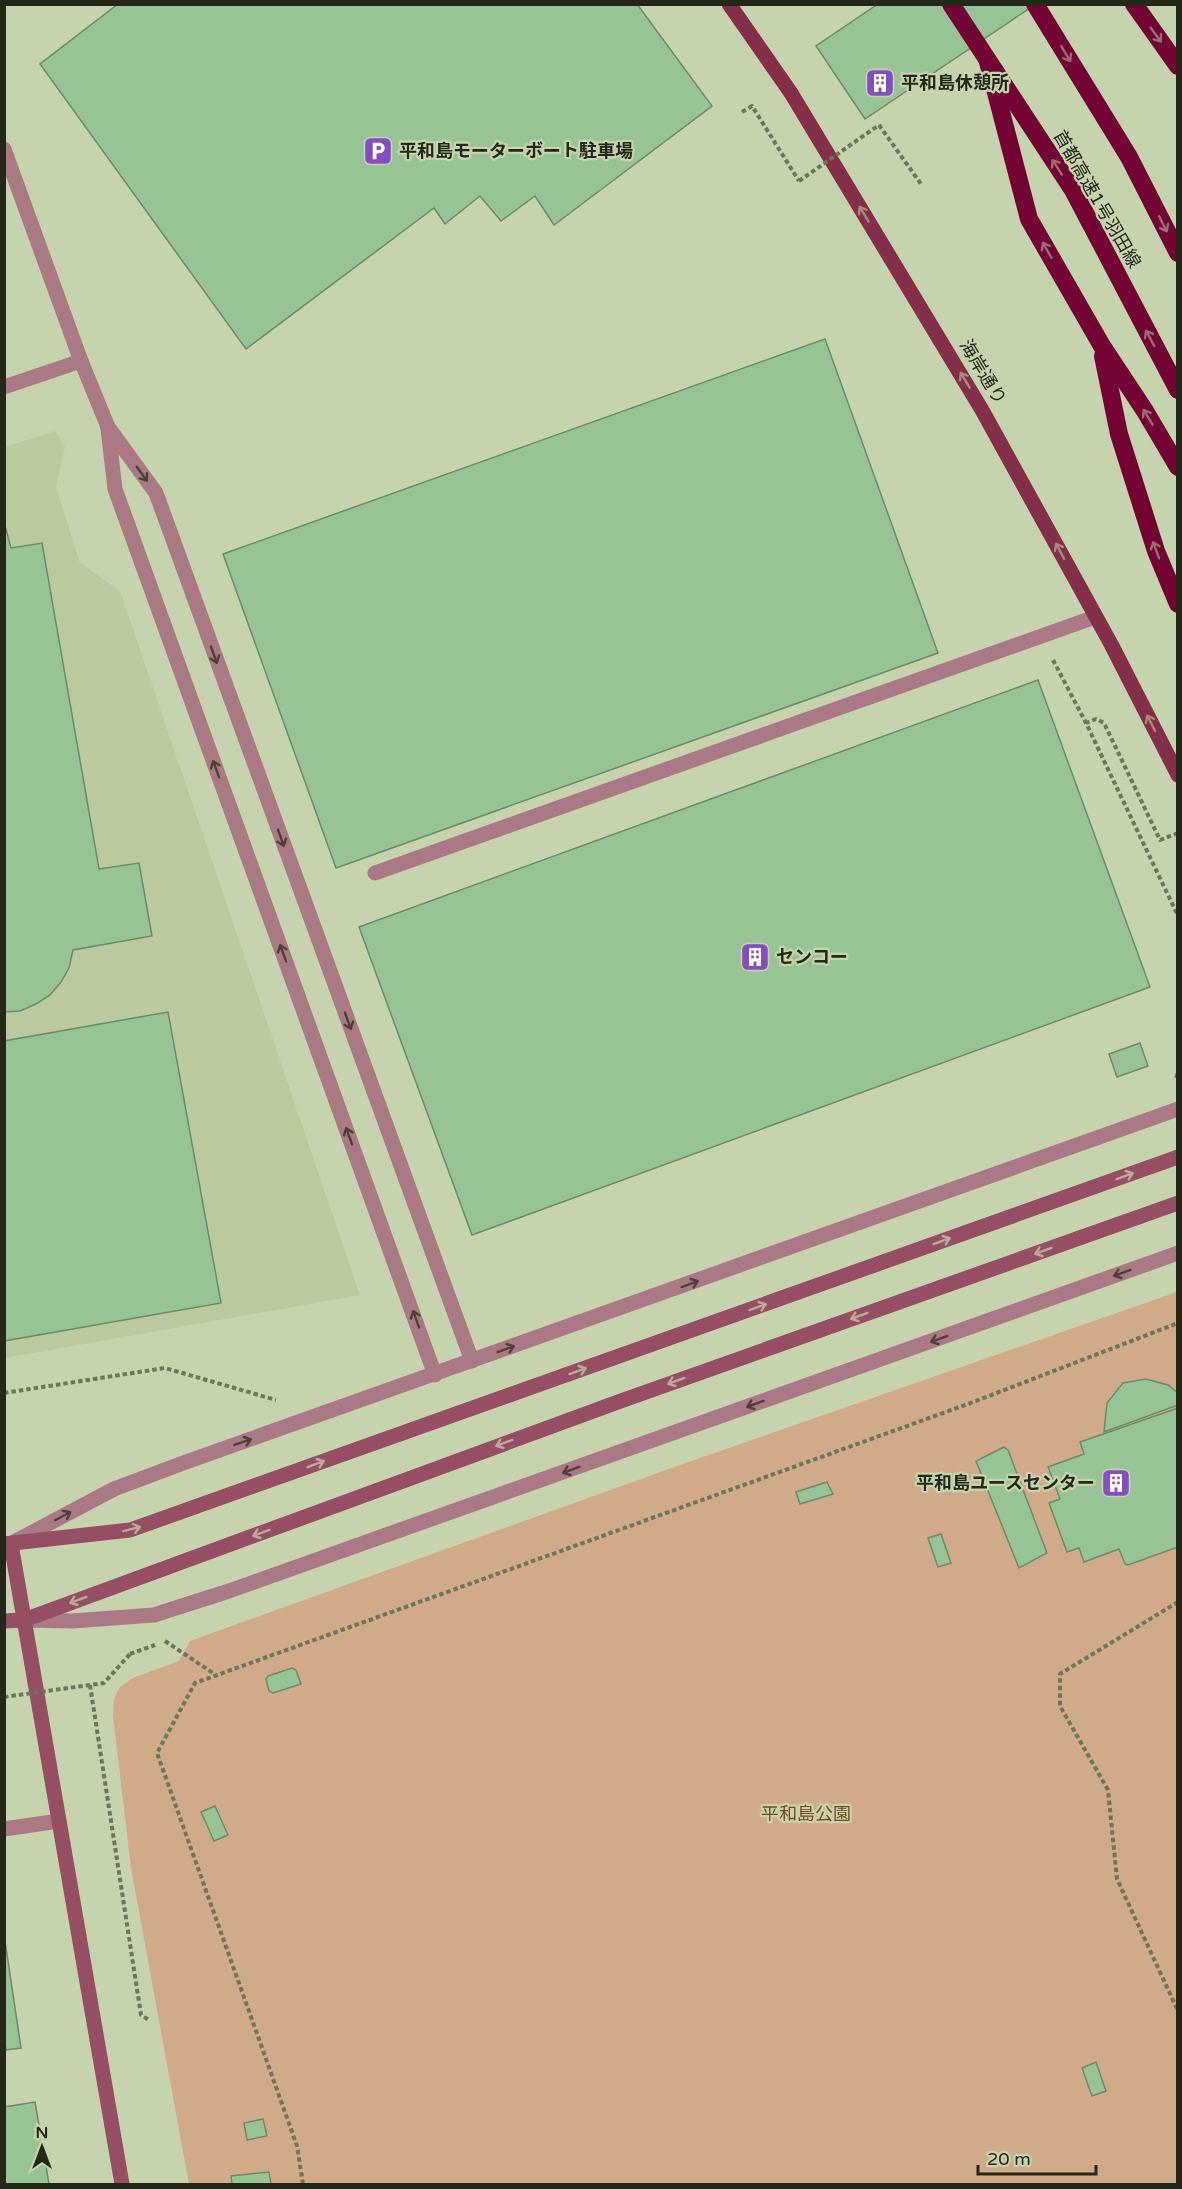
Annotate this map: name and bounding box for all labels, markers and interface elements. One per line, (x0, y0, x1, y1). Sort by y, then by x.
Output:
one-way arrow (1149, 27, 1162, 43)
one-way arrow (1060, 45, 1072, 62)
building icon: 平和島休憩所 (864, 67, 896, 99)
place label: 平和島休憩所 (901, 72, 1009, 94)
street label: 首都高速1号羽田線 (1049, 126, 1145, 272)
parking icon: 平和島モーターボート駐車場 (362, 135, 394, 167)
place label: 平和島モーターボート駐車場 (399, 140, 633, 162)
one-way arrow (1051, 159, 1063, 176)
one-way arrow (858, 205, 870, 222)
one-way arrow (1157, 214, 1169, 232)
one-way arrow (1040, 242, 1052, 259)
one-way arrow (1144, 330, 1155, 348)
street label: 海岸通り (955, 335, 1011, 409)
one-way arrow (958, 372, 970, 389)
one-way arrow (1142, 409, 1154, 426)
one-way arrow (136, 466, 148, 482)
one-way arrow (1149, 541, 1160, 559)
one-way arrow (1054, 542, 1065, 560)
one-way arrow (210, 645, 221, 663)
one-way arrow (1145, 715, 1157, 732)
one-way arrow (210, 761, 221, 779)
one-way arrow (277, 828, 288, 847)
building icon: センコー (739, 941, 771, 973)
one-way arrow (277, 944, 288, 963)
place label: センコー (776, 946, 848, 968)
one-way arrow (343, 1011, 354, 1030)
one-way arrow (343, 1127, 354, 1146)
one-way arrow (1115, 1169, 1134, 1180)
one-way arrow (932, 1235, 950, 1246)
one-way arrow (1034, 1246, 1053, 1257)
one-way arrow (1114, 1269, 1132, 1280)
one-way arrow (680, 1277, 698, 1288)
one-way arrow (748, 1300, 767, 1311)
one-way arrow (410, 1311, 421, 1329)
one-way arrow (851, 1311, 869, 1322)
one-way arrow (930, 1334, 949, 1345)
one-way arrow (496, 1343, 515, 1354)
one-way arrow (568, 1364, 587, 1375)
one-way arrow (667, 1377, 686, 1388)
one-way arrow (746, 1400, 765, 1411)
one-way arrow (233, 1436, 252, 1447)
one-way arrow (495, 1439, 514, 1450)
one-way arrow (306, 1458, 324, 1469)
one-way arrow (562, 1465, 581, 1476)
building icon: 平和島ユースセンター (1100, 1467, 1132, 1499)
place label: 平和島ユースセンター (916, 1472, 1095, 1494)
one-way arrow (54, 1510, 71, 1522)
one-way arrow (122, 1522, 141, 1534)
one-way arrow (252, 1528, 271, 1539)
one-way arrow (69, 1595, 87, 1606)
park label: 平和島公園 (761, 1803, 851, 1825)
north arrow (12, 2117, 72, 2177)
text: N (36, 2123, 48, 2143)
scale bar (978, 2138, 1096, 2176)
text: 20 m (987, 2148, 1031, 2170)

